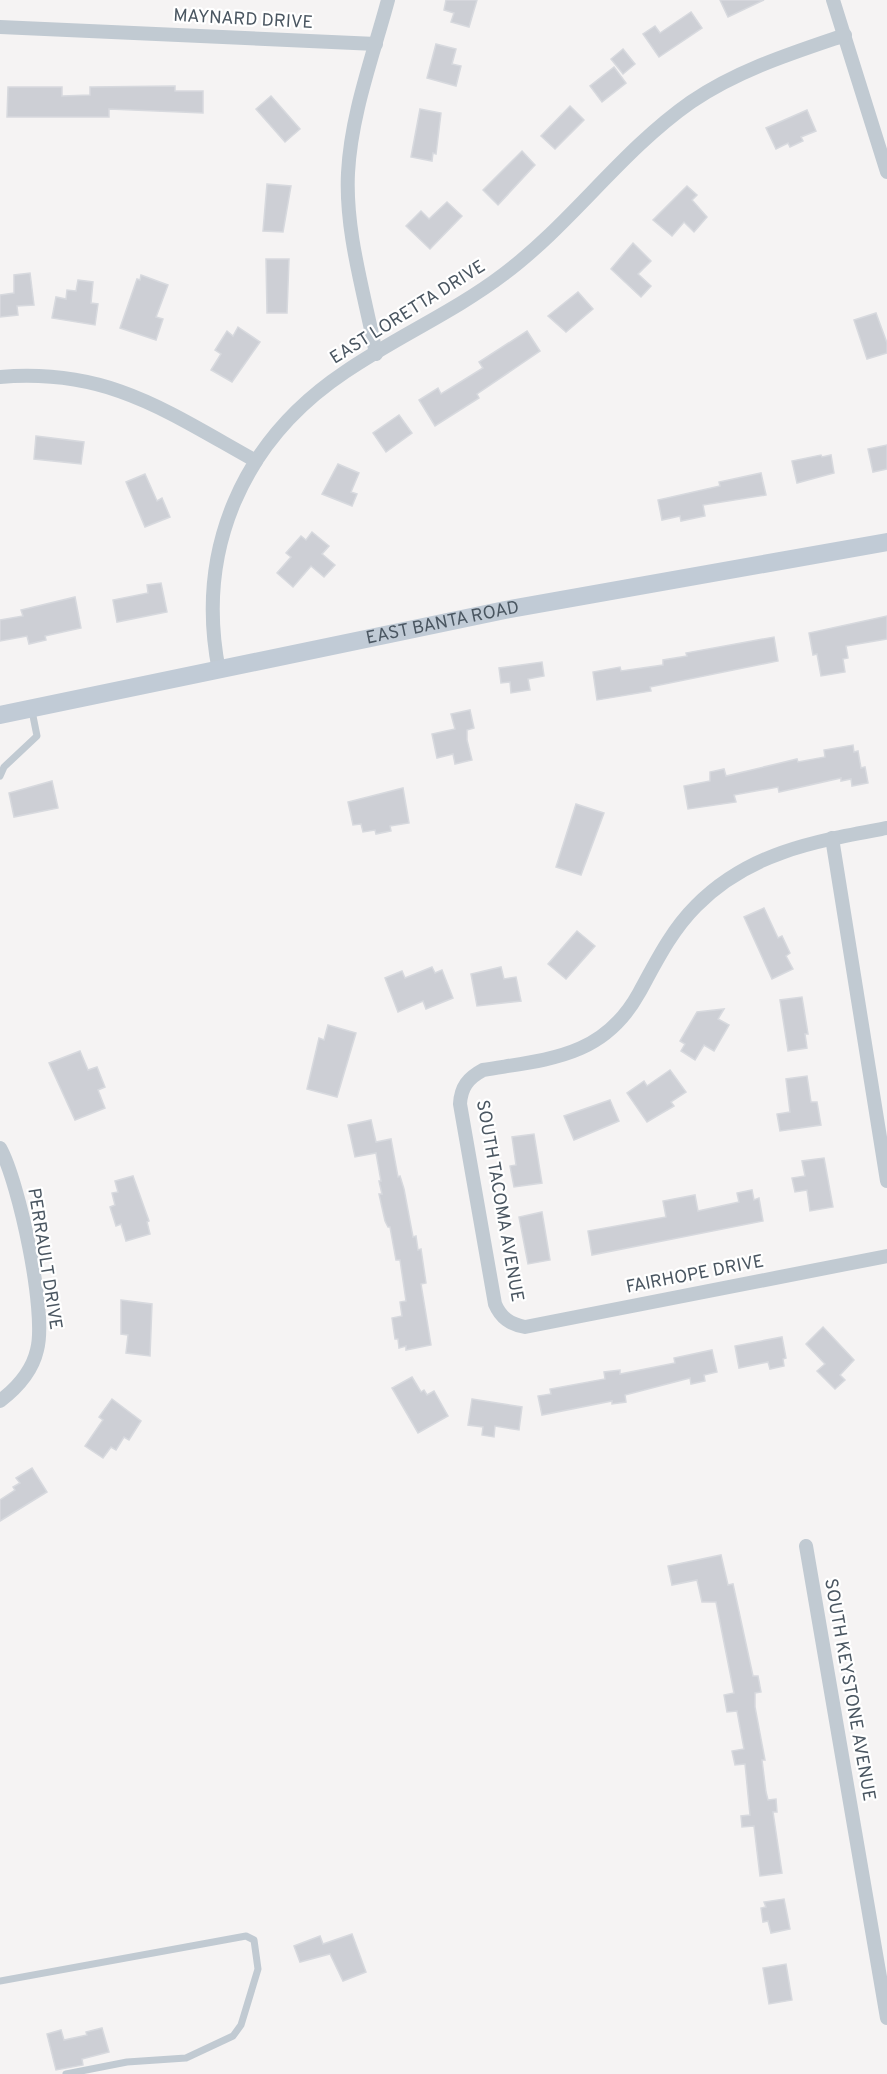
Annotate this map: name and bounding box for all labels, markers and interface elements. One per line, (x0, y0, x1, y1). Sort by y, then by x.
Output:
street label: MAYNARD DRIVE (173, 5, 313, 35)
street label: EAST LORETTA DRIVE (326, 256, 490, 370)
street label: EAST BANTA ROAD (364, 596, 521, 650)
street label: SOUTH TACOMA AVENUE (470, 1098, 528, 1304)
street label: PERRAULT DRIVE (21, 1186, 67, 1332)
street label: FAIRHOPE DRIVE (624, 1250, 766, 1300)
street label: SOUTH KEYSTONE AVENUE (818, 1577, 880, 1803)

